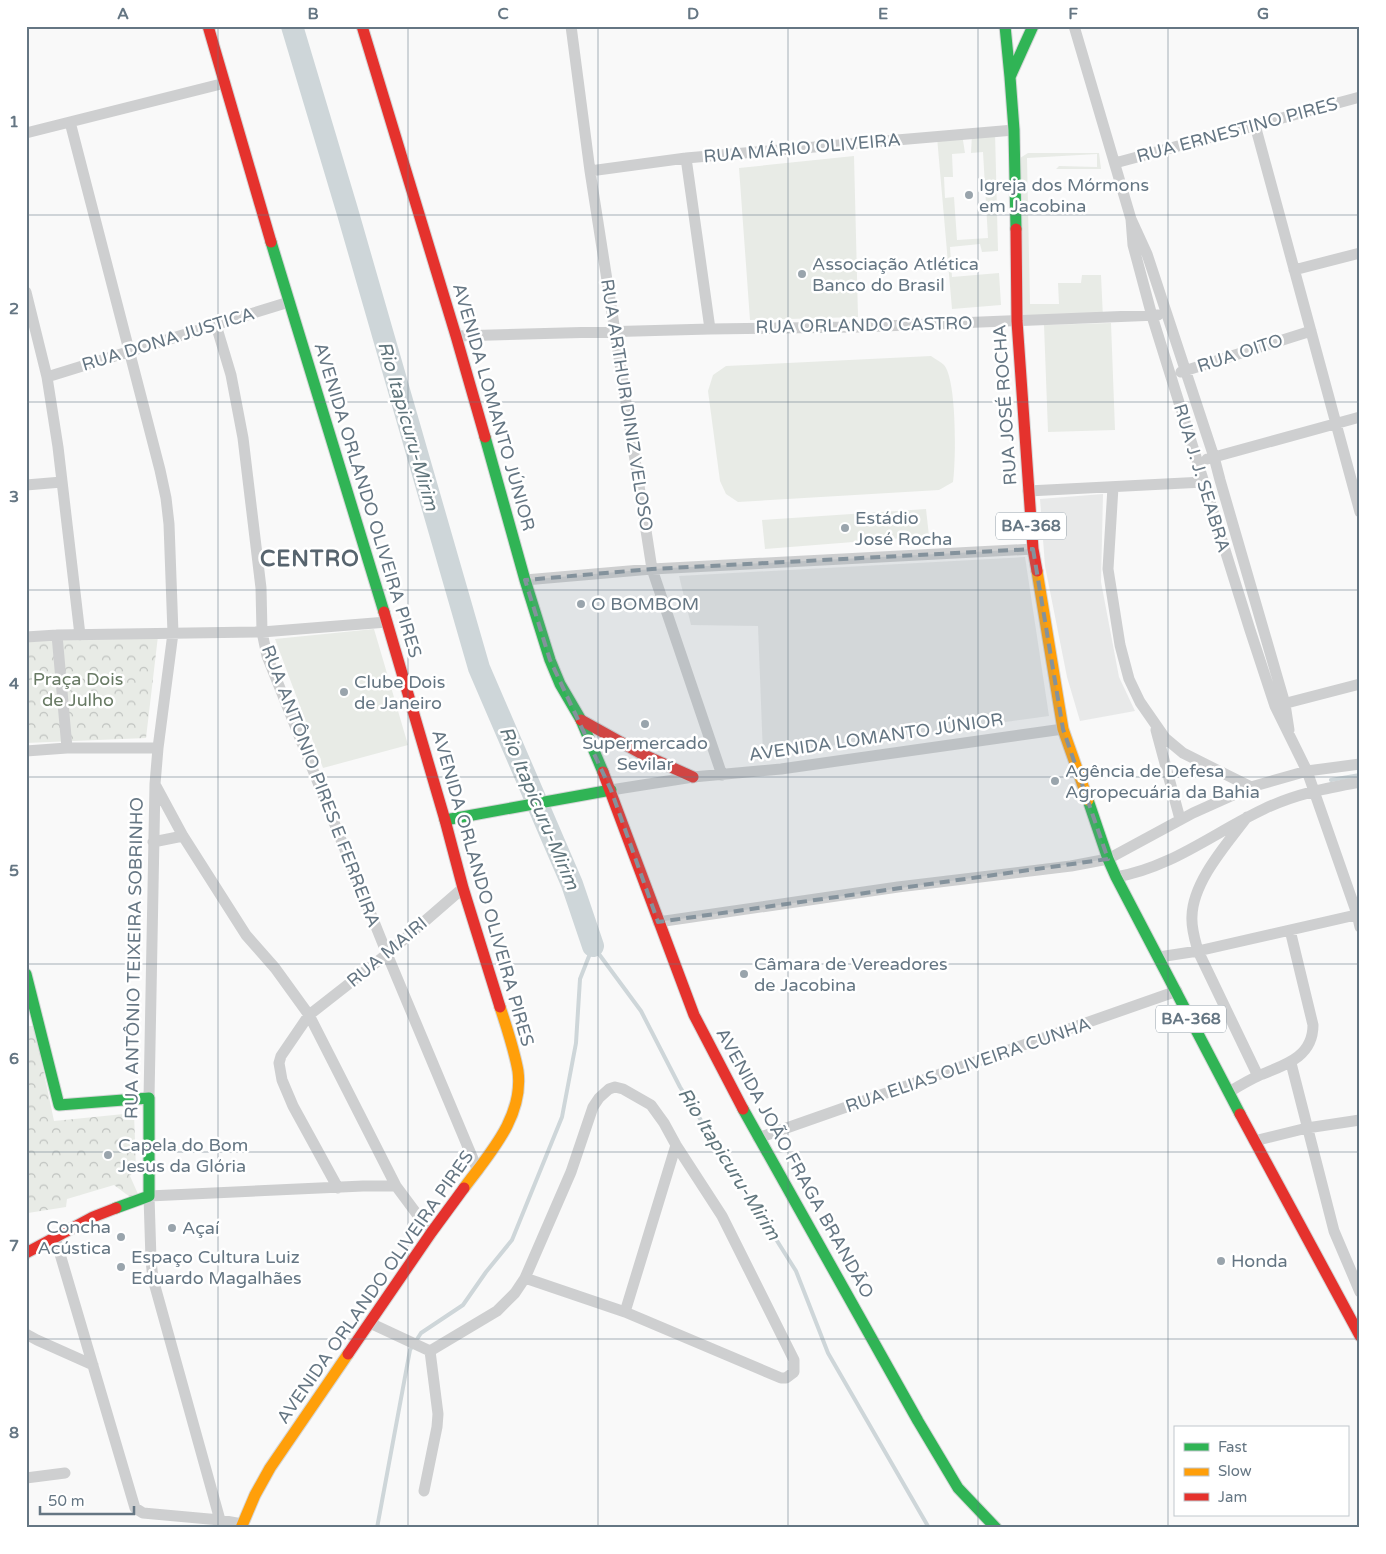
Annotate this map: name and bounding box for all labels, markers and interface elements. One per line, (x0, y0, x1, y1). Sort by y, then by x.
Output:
text: A (117, 4, 129, 24)
text: B (307, 4, 319, 24)
text: C (497, 4, 509, 24)
text: D (687, 4, 699, 24)
text: E (878, 4, 888, 24)
text: F (1068, 4, 1078, 24)
text: G (1257, 4, 1269, 24)
street label: RUA ERNESTINO PIRES (1134, 93, 1340, 167)
text: 1 (9, 112, 19, 132)
street label: RUA MÁRIO OLIVEIRA (703, 128, 901, 168)
place label: Igreja dos Mórmons em Jacobina (979, 174, 1149, 217)
marker: Igreja dos Mórmons em Jacobina (963, 189, 975, 201)
place label: Associação Atlética Banco do Brasil (812, 253, 979, 296)
marker: Associação Atlética Banco do Brasil (796, 268, 808, 280)
street label: RUA ARTHUR DINIZ VELOSO (596, 277, 658, 533)
street label: AVENIDA LOMANTO JÚNIOR (448, 281, 540, 533)
text: 2 (9, 299, 19, 319)
street label: RUA DONA JUSTICA (79, 302, 257, 376)
street label: RUA ORLANDO CASTRO (755, 312, 973, 338)
street label: RUA JOSÉ ROCHA (988, 324, 1022, 486)
street label: RUA OITO (1194, 329, 1286, 377)
water label: Rio Itapicuru-Mirim (373, 339, 443, 514)
street label: AVENIDA ORLANDO OLIVEIRA PIRES (309, 340, 427, 660)
street label: RUA J. J. SEABRA (1169, 401, 1235, 555)
text: 3 (9, 487, 19, 507)
place label: Estádio José Rocha (855, 507, 952, 550)
road number: BA-368 (996, 512, 1066, 540)
marker: Estádio José Rocha (839, 522, 851, 534)
district label: CENTRO (260, 546, 360, 572)
place label: O BOMBOM (591, 593, 699, 615)
marker: O BOMBOM (575, 598, 587, 610)
street label: RUA ANTÔNIO PIRES E FERREIRA (257, 642, 385, 930)
park label: Praça Dois de Julho (33, 668, 123, 711)
place label: Clube Dois de Janeiro (354, 671, 445, 714)
text: 4 (9, 674, 19, 694)
marker: Clube Dois de Janeiro (338, 686, 350, 698)
street label: AVENIDA LOMANTO JÚNIOR (747, 708, 1005, 766)
marker: Supermercado Sevilar (639, 718, 651, 730)
water label: Rio Itapicuru-Mirim (495, 723, 584, 893)
street label: AVENIDA ORLANDO OLIVEIRA PIRES (427, 727, 539, 1049)
place label: Supermercado Sevilar (582, 732, 708, 775)
place label: Agência de Defesa Agropecuária da Bahia (1065, 760, 1260, 803)
marker: Agência de Defesa Agropecuária da Bahia (1049, 775, 1061, 787)
street label: RUA ANTÔNIO TEIXEIRA SOBRINHO (120, 797, 148, 1119)
text: 5 (9, 861, 19, 881)
street label: RUA MAIRI (342, 912, 432, 992)
place label: Câmara de Vereadores de Jacobina (754, 953, 948, 996)
marker: Câmara de Vereadores de Jacobina (738, 968, 750, 980)
road number: BA-368 (1156, 1006, 1226, 1032)
street label: RUA ELIAS OLIVEIRA CUNHA (842, 1013, 1094, 1117)
street label: AVENIDA JOÃO FRAGA BRANDÃO (711, 1024, 879, 1302)
text: 6 (9, 1049, 19, 1069)
water label: Rio Itapicuru-Mirim (673, 1084, 785, 1245)
place label: Capela do Bom Jesus da Glória (118, 1134, 248, 1177)
street label: AVENIDA ORLANDO OLIVEIRA PIRES (272, 1146, 478, 1428)
marker: Capela do Bom Jesus da Glória (102, 1149, 114, 1161)
place label: Concha Acústica (38, 1216, 111, 1259)
place label: Açaí (182, 1217, 220, 1239)
marker: Açaí (166, 1222, 178, 1234)
marker: Concha Acústica (115, 1231, 127, 1243)
text: 7 (9, 1236, 19, 1256)
place label: Espaço Cultura Luiz Eduardo Magalhães (131, 1246, 302, 1289)
place label: Honda (1231, 1250, 1288, 1272)
marker: Honda (1215, 1255, 1227, 1267)
marker: Espaço Cultura Luiz Eduardo Magalhães (115, 1261, 127, 1273)
text: 8 (9, 1423, 19, 1443)
legend (1174, 1426, 1348, 1516)
text: Fast (1218, 1438, 1248, 1456)
text: Slow (1218, 1462, 1252, 1480)
scale bar (40, 1484, 134, 1516)
text: Jam (1218, 1488, 1247, 1506)
text: 50 m (48, 1492, 85, 1510)

